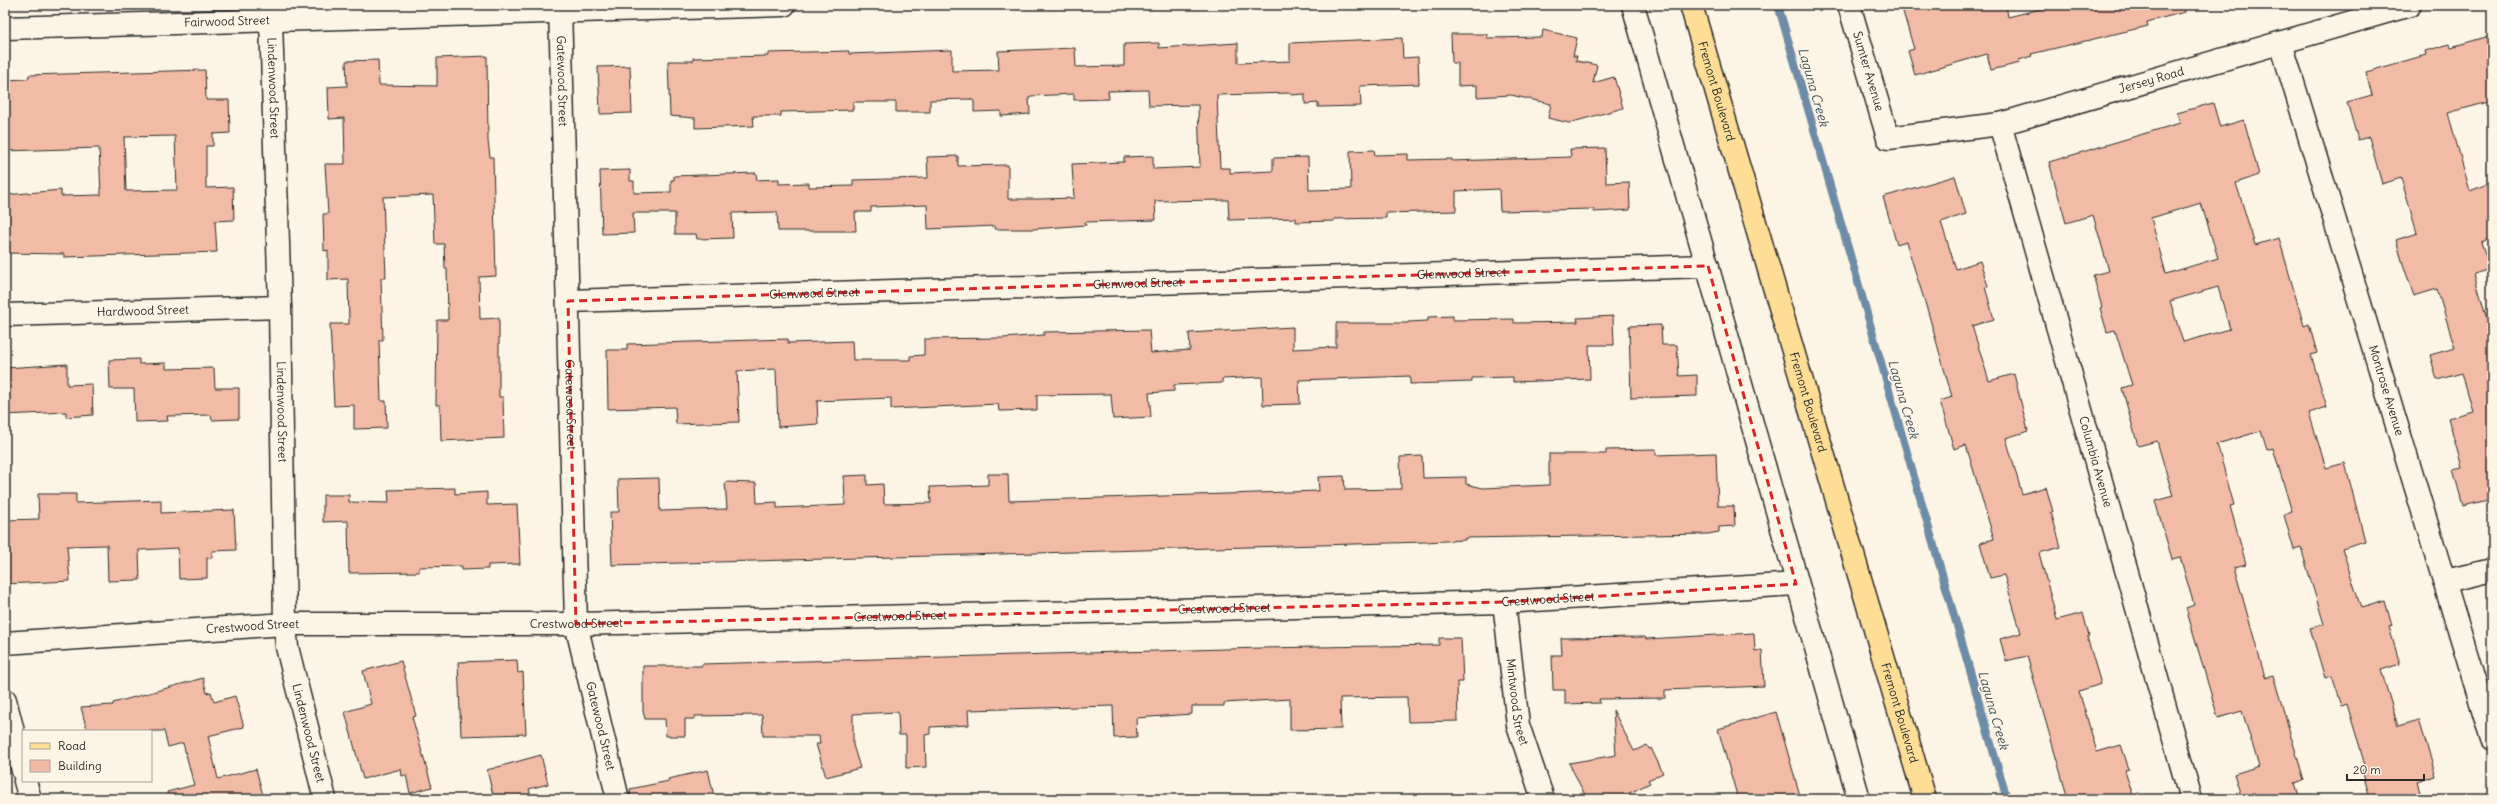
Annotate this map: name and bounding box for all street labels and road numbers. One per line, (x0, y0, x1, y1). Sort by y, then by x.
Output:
street label: Fairwood Street (184, 12, 270, 30)
street label: Sumter Avenue (1850, 29, 1888, 113)
street label: Gatewood Street (554, 35, 571, 127)
street label: Lindenwood Street (265, 37, 283, 139)
street label: Fremont Boulevard (1695, 39, 1739, 143)
street label: Jersey Road (2117, 63, 2186, 96)
street label: Glenwood Street (1417, 264, 1507, 282)
street label: Glenwood Street (1093, 274, 1183, 292)
street label: Glenwood Street (769, 284, 859, 302)
street label: Hardwood Street (97, 302, 189, 319)
street label: Montrose Avenue (2366, 343, 2408, 437)
street label: Fremont Boulevard (1787, 350, 1830, 454)
street label: Gatewood Street (562, 359, 580, 450)
street label: Lindenwood Street (274, 361, 290, 463)
street label: Columbia Avenue (2076, 414, 2116, 509)
street label: Crestwood Street (1501, 588, 1595, 609)
street label: Crestwood Street (1177, 600, 1271, 617)
street label: Crestwood Street (853, 607, 947, 624)
street label: Crestwood Street (530, 615, 623, 631)
street label: Crestwood Street (205, 616, 299, 636)
street label: Mintwood Street (1503, 658, 1532, 747)
street label: Fremont Boulevard (1878, 661, 1922, 765)
street label: Gatewood Street (583, 680, 619, 772)
street label: Lindenwood Street (289, 682, 329, 784)

